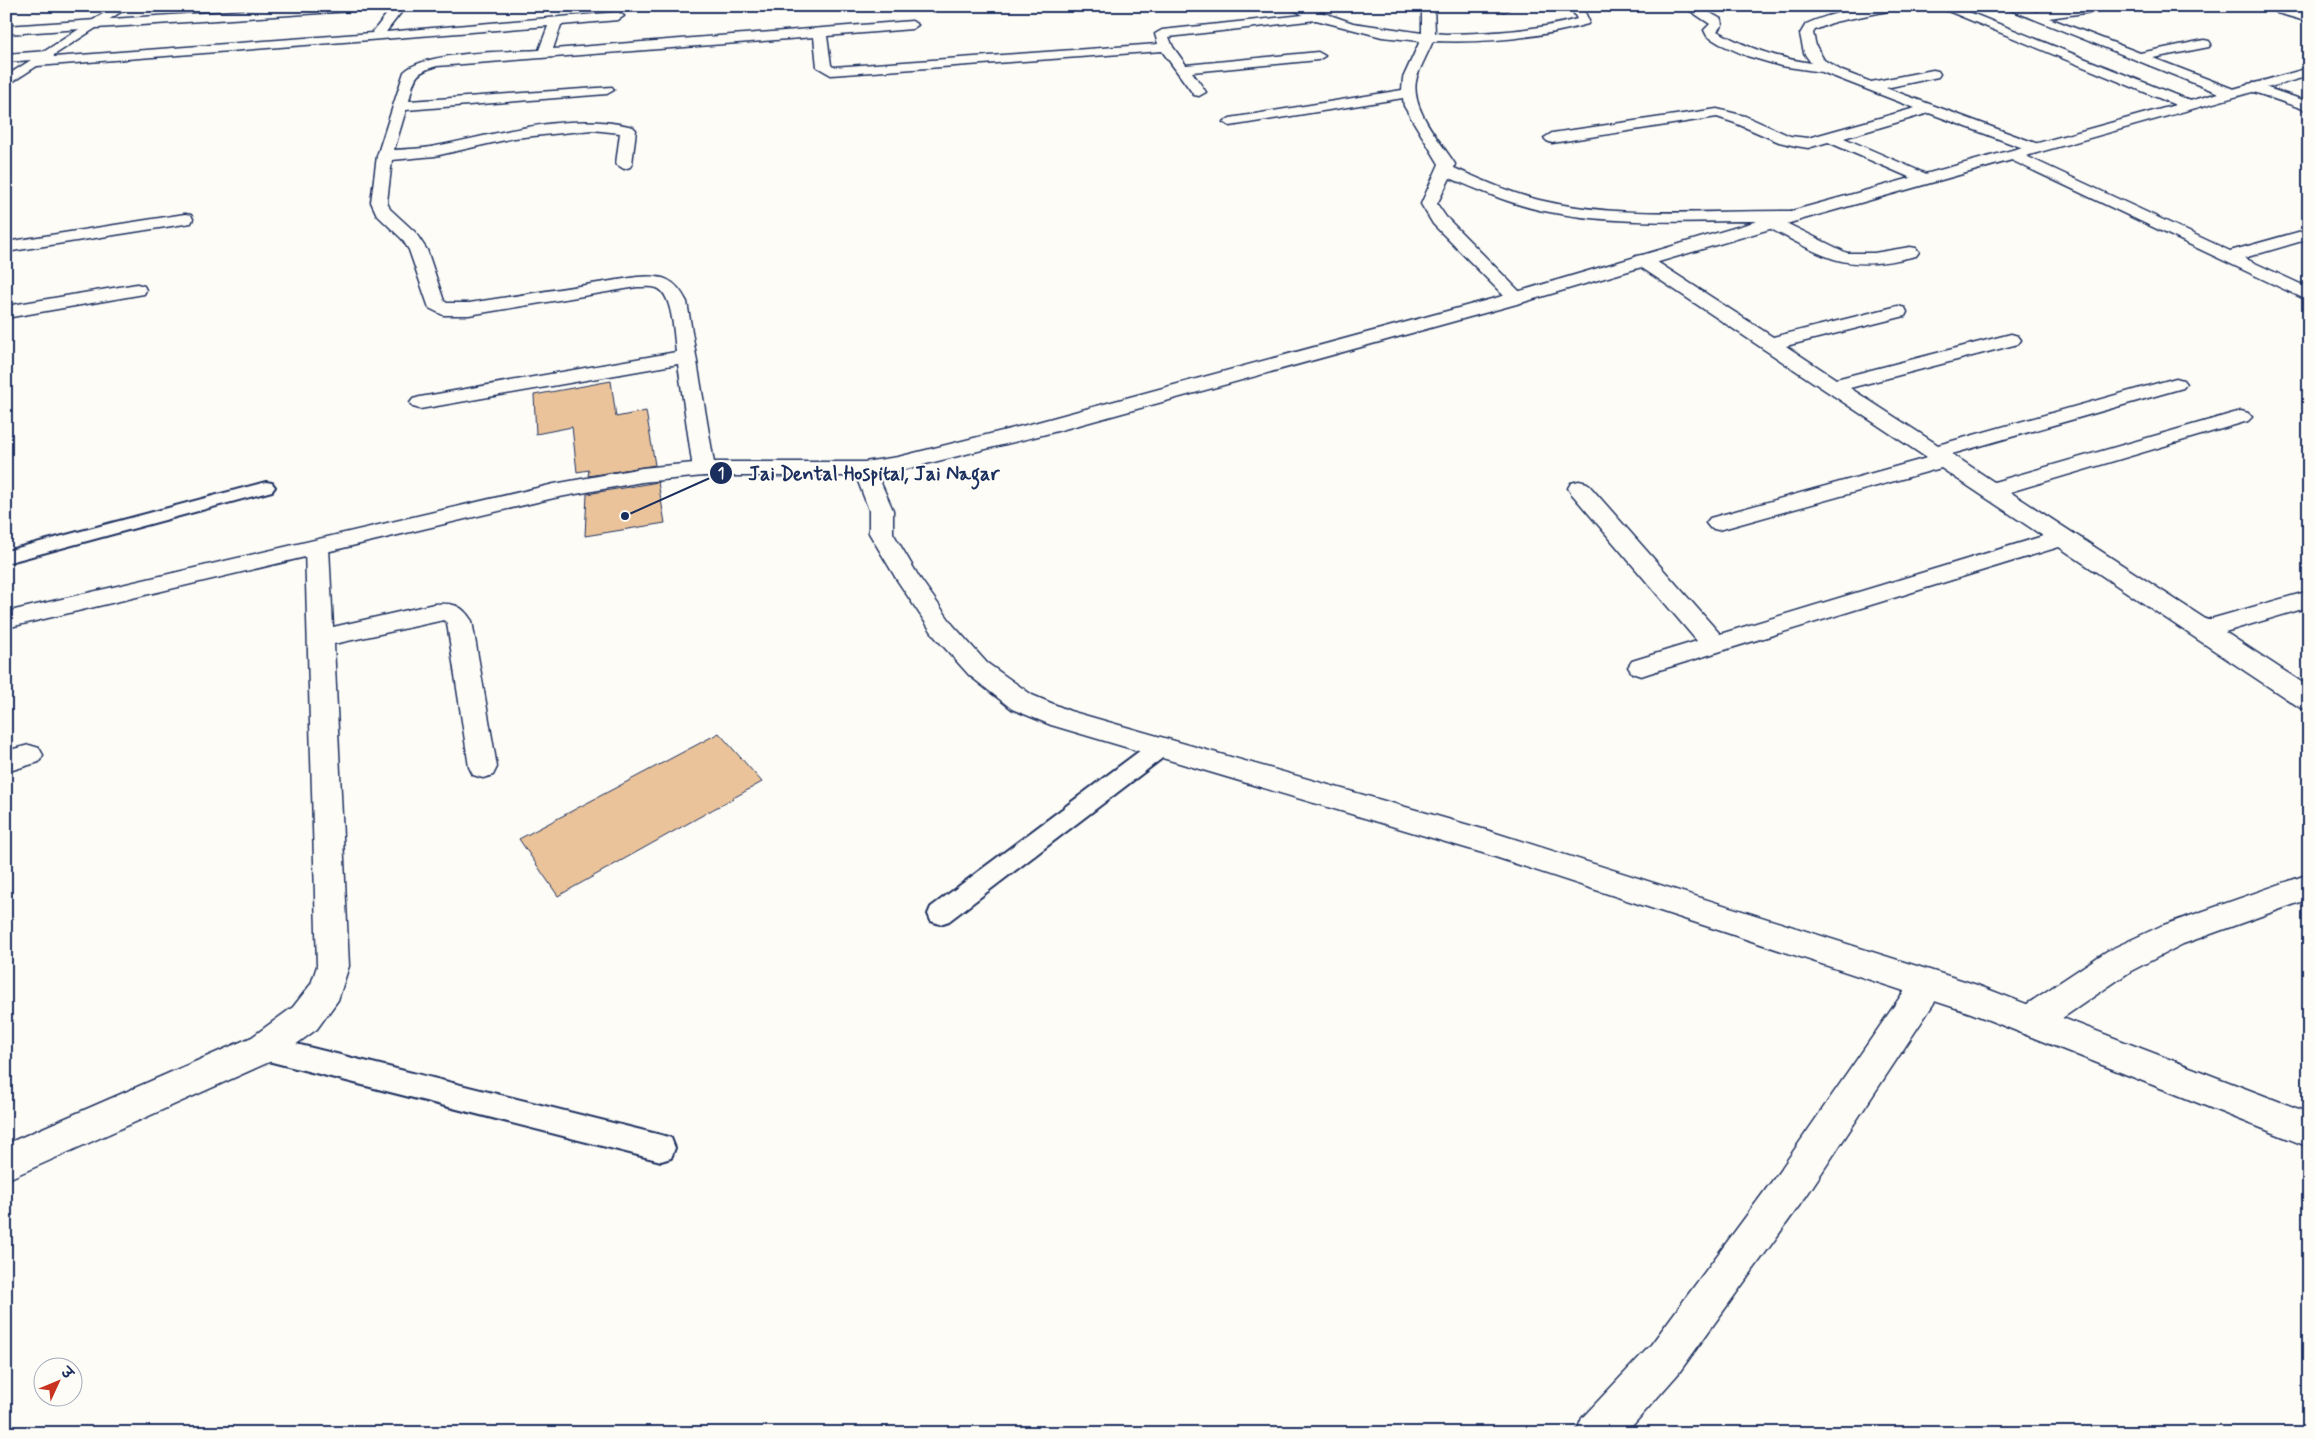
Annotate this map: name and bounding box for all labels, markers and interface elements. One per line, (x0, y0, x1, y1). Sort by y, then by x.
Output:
callout: Jai Dental Hospital, Jai Nagar (709, 455, 1014, 490)
text: Jai Dental Hospital, Jai Nagar (748, 461, 1000, 490)
text: 1 (718, 464, 724, 484)
north arrow (32, 1356, 82, 1406)
text: उ (56, 1363, 78, 1384)

